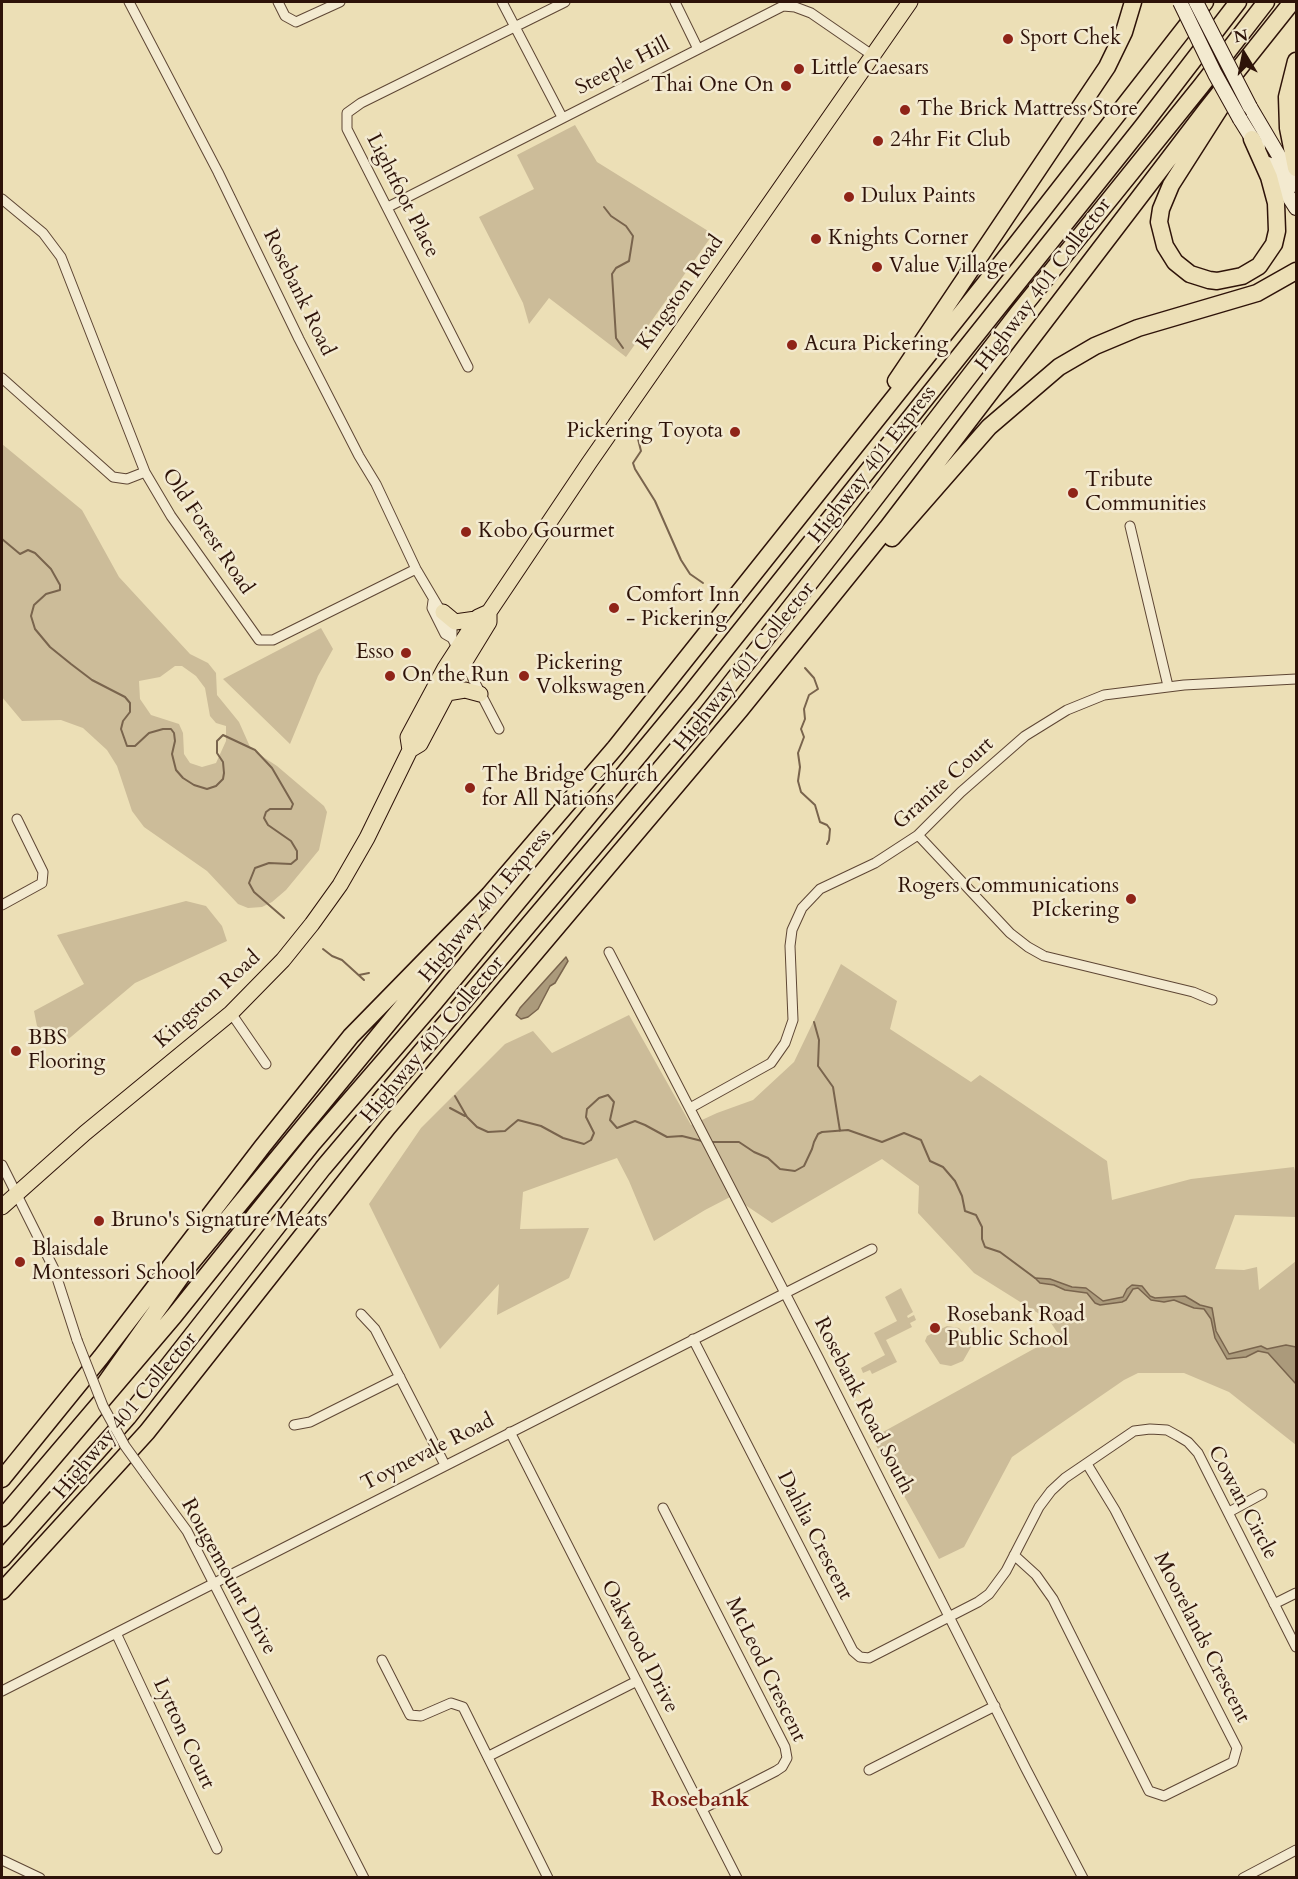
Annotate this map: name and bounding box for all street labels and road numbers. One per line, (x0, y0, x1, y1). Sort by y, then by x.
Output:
street label: Steeple Hill (572, 33, 674, 101)
street label: Lightfoot Place (360, 130, 444, 262)
street label: Highway 401 Collector (971, 193, 1117, 377)
street label: Rosebank Road (256, 226, 340, 360)
street label: Kingston Road (632, 231, 730, 355)
street label: Highway 401 Express (804, 381, 942, 549)
street label: Old Forest Road (156, 464, 258, 600)
street label: Highway 401 Collector (669, 577, 821, 757)
street label: Granite Court (889, 732, 999, 836)
street label: Highway 401 Express (414, 824, 558, 988)
street label: Kingston Road (150, 946, 266, 1054)
street label: Highway 401 Collector (356, 951, 510, 1129)
street label: Rosebank Road South (808, 1313, 918, 1499)
street label: Highway 401 Collector (49, 1327, 203, 1505)
street label: Toynevale Road (357, 1409, 499, 1497)
street label: Cowan Circle (1202, 1442, 1282, 1564)
street label: Dahlia Crescent (771, 1467, 857, 1605)
street label: Rougemount Drive (175, 1495, 281, 1659)
street label: Moorelands Crescent (1147, 1549, 1255, 1727)
street label: Oakwood Drive (595, 1576, 683, 1718)
street label: McLeod Crescent (719, 1594, 811, 1746)
street label: Lytton Court (146, 1675, 220, 1793)

